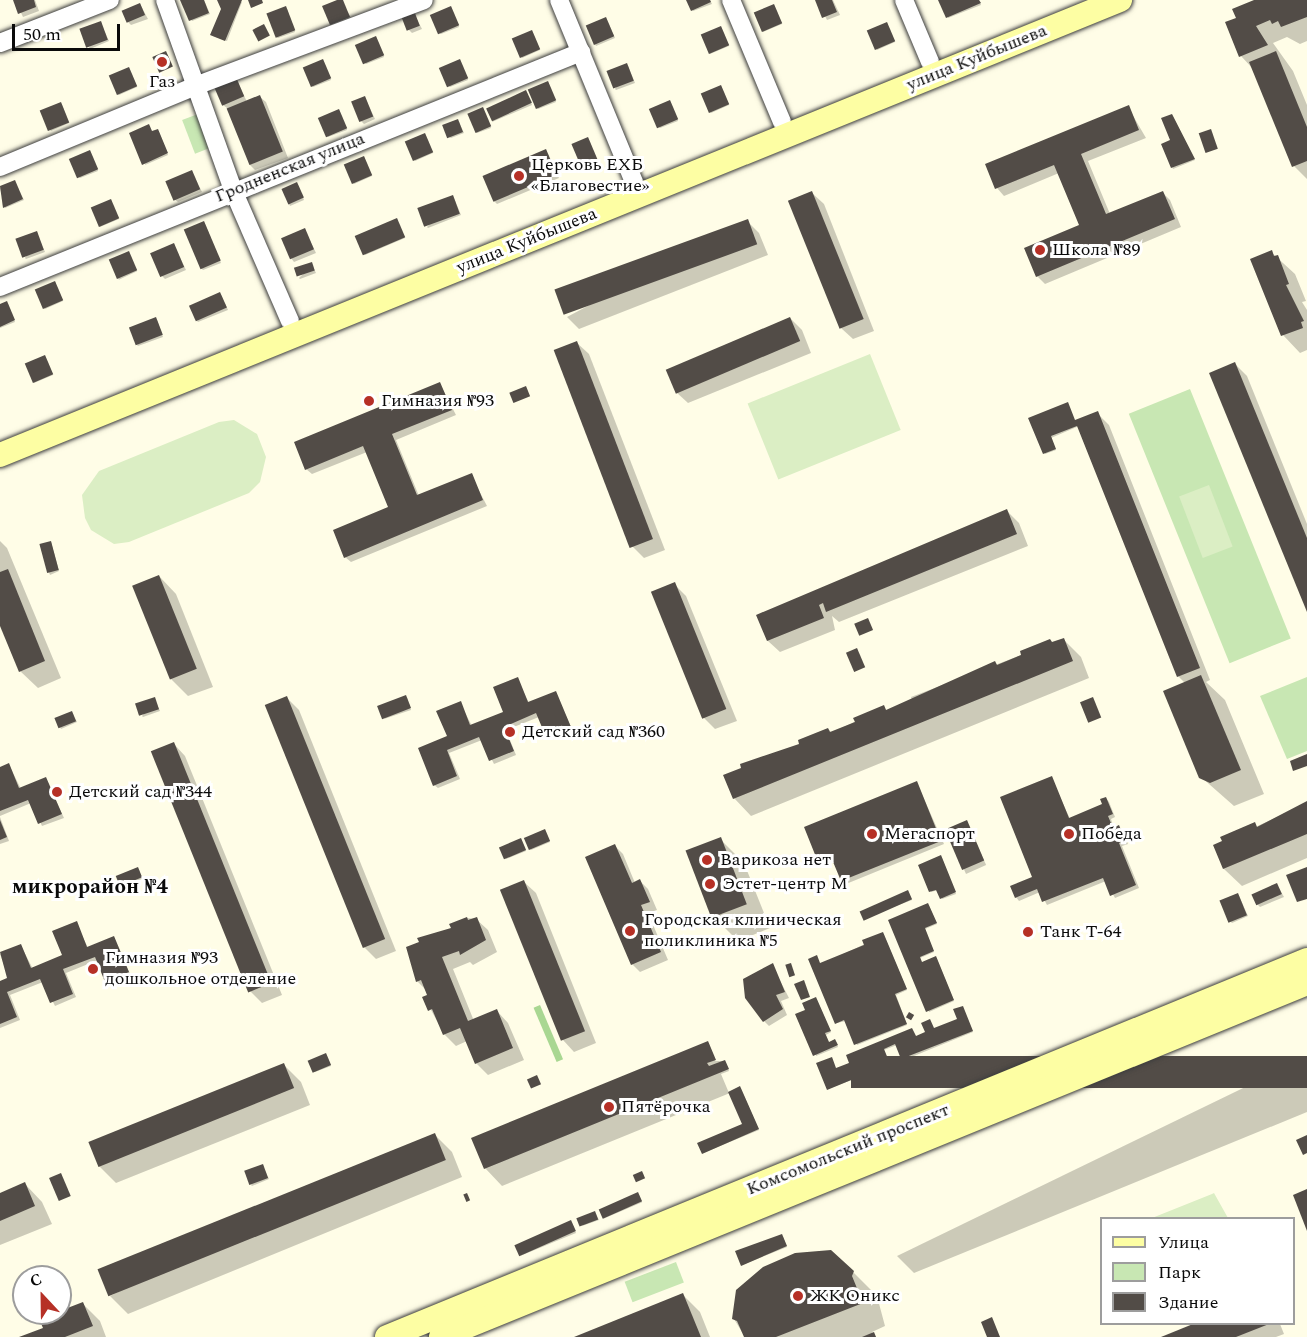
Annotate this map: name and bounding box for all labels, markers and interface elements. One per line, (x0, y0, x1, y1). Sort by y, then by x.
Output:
scale bar (15, 12, 123, 50)
street label: улица Куйбышева (904, 20, 1050, 96)
text: 50 m (23, 21, 61, 48)
marker: Газ (155, 55, 169, 69)
place label: Газ (149, 71, 175, 93)
street label: Гродненская улица (212, 128, 368, 208)
place label: Церковь ЕХБ «Благовестие» (531, 155, 650, 198)
marker: Церковь ЕХБ «Благовестие» (512, 169, 526, 183)
street label: улица Куйбышева (454, 203, 600, 279)
place label: Школа №89 (1052, 239, 1140, 261)
marker: Школа №89 (1033, 243, 1047, 257)
place label: Гимназия №93 (381, 390, 494, 412)
marker: Гимназия №93 (362, 394, 376, 408)
place label: Детский сад №360 (522, 721, 665, 743)
marker: Детский сад №360 (503, 725, 517, 739)
place label: Детский сад №344 (69, 781, 212, 803)
marker: Детский сад №344 (50, 785, 64, 799)
place label: Мегаспорт (884, 823, 975, 845)
place label: Победа (1081, 823, 1142, 845)
marker: Мегаспорт (865, 827, 879, 841)
marker: Победа (1062, 827, 1076, 841)
place label: Варикоза нет (720, 849, 831, 871)
marker: Варикоза нет (698, 851, 716, 869)
place label: Эстет-центр М (722, 873, 848, 895)
district label: микрорайон №4 (12, 874, 168, 900)
marker: Эстет-центр М (703, 877, 717, 891)
place label: Городская клиническая поликлиника №5 (644, 910, 842, 952)
place label: Танк Т-64 (1040, 921, 1122, 943)
marker: Городская клиническая поликлиника №5 (621, 922, 639, 940)
marker: Танк Т-64 (1021, 925, 1035, 939)
place label: Гимназия №93 дошкольное отделение (105, 948, 296, 990)
marker: Гимназия №93 дошкольное отделение (86, 962, 100, 976)
place label: Пятёрочка (621, 1096, 711, 1118)
street label: Комсомольский проспект (744, 1099, 952, 1201)
marker: Пятёрочка (602, 1100, 616, 1114)
legend (1100, 1217, 1295, 1325)
text: Улица (1158, 1229, 1209, 1256)
text: Парк (1158, 1259, 1201, 1286)
north arrow (12, 1265, 72, 1325)
text: С (26, 1267, 46, 1293)
place label: ЖК Оникс (810, 1285, 900, 1307)
marker: ЖК Оникс (791, 1289, 805, 1303)
text: Здание (1158, 1289, 1218, 1316)

